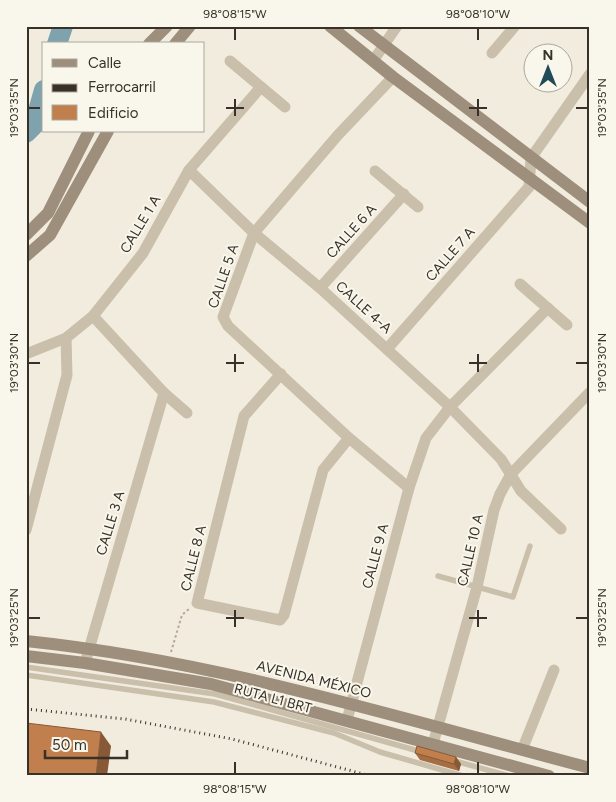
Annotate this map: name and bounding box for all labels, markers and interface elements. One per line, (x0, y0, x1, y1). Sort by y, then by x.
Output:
text: 98°08'15"W (203, 7, 267, 21)
text: 98°08'10"W (446, 7, 511, 21)
legend (42, 42, 205, 132)
north arrow (524, 42, 574, 92)
text: N (543, 47, 553, 64)
text: Calle (88, 54, 121, 72)
text: 19°03'35"N (7, 78, 21, 138)
text: Ferrocarril (88, 78, 156, 96)
text: 19°03'35"N (595, 78, 609, 138)
text: Edificio (88, 104, 139, 122)
street label: CALLE 1 A (117, 192, 165, 256)
street label: CALLE 6 A (323, 200, 380, 262)
street label: CALLE 7 A (422, 223, 479, 285)
street label: CALLE 5 A (205, 241, 243, 311)
street label: CALLE 4-A (332, 278, 396, 337)
text: 19°03'30"N (7, 333, 21, 393)
text: 19°03'30"N (595, 333, 609, 393)
street label: CALLE 3 A (93, 488, 128, 557)
street label: CALLE 10 A (454, 512, 487, 588)
street label: CALLE 9 A (359, 521, 392, 591)
street label: CALLE 8 A (177, 523, 210, 593)
text: 19°03'25"N (7, 588, 21, 648)
text: 19°03'25"N (595, 588, 609, 648)
street label: AVENIDA MÉXICO (255, 657, 373, 702)
street label: RUTA L1 BRT (232, 680, 314, 717)
scale bar (45, 727, 128, 759)
text: 50 m (52, 736, 87, 754)
text: 98°08'15"W (203, 782, 267, 796)
text: 98°08'10"W (446, 782, 511, 796)

